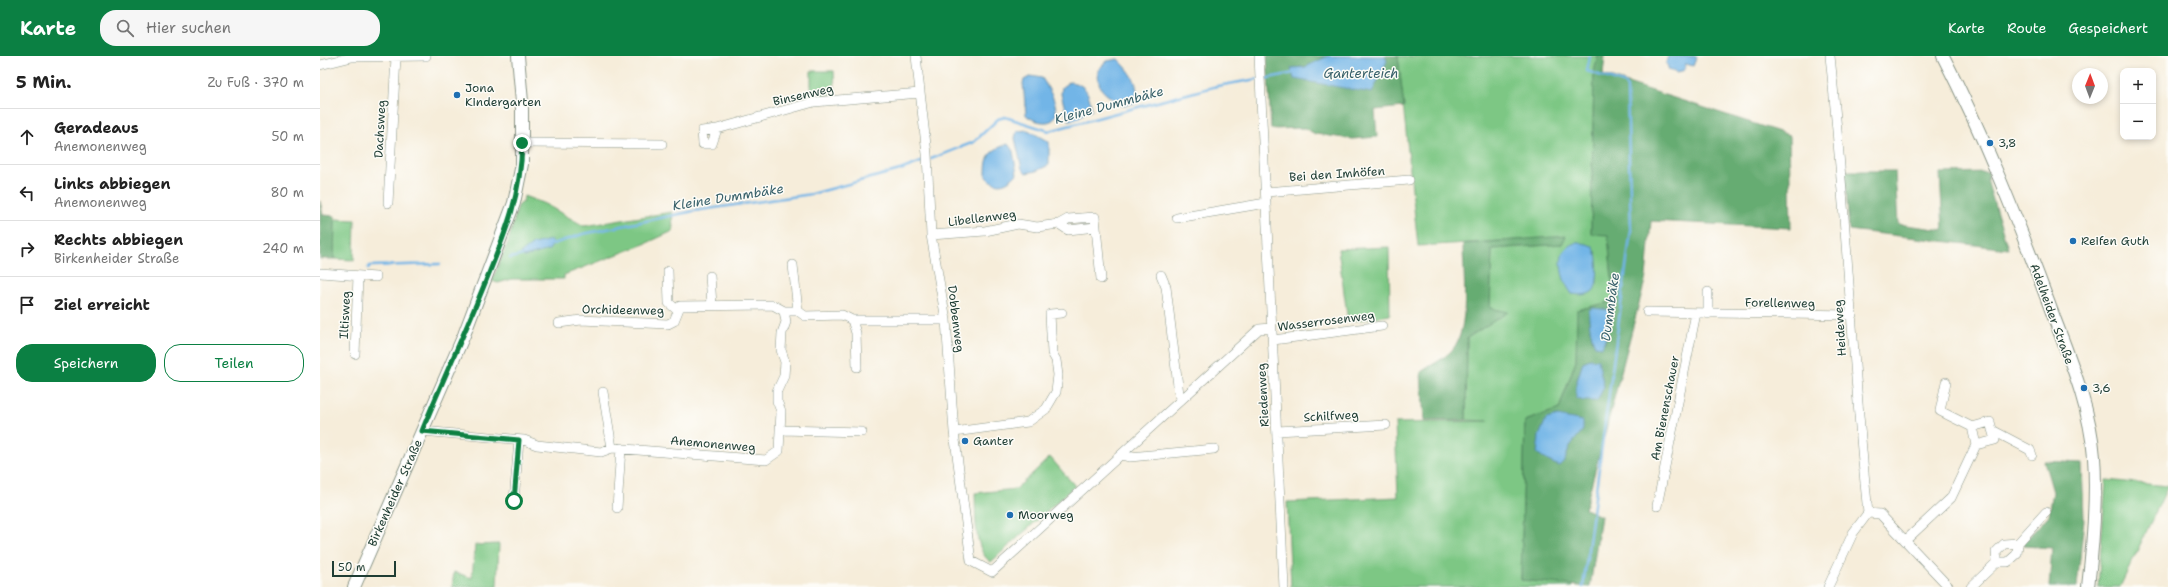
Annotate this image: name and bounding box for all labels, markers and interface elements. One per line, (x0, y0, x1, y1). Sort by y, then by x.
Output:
search box (100, 10, 380, 46)
text: Karte (20, 16, 76, 41)
icon: search (114, 17, 136, 39)
text: Hier suchen (146, 18, 231, 38)
text: Karte (1948, 19, 1985, 37)
text: Route (2007, 19, 2046, 37)
text: Gespeichert (2068, 19, 2148, 37)
water label: Ganterteich (1323, 65, 1399, 82)
north arrow (2072, 68, 2108, 104)
map controls (2120, 68, 2156, 140)
button: + (2120, 68, 2156, 104)
text: 5 Min. (16, 71, 71, 93)
text: Zu Fuß · 370 m (208, 74, 304, 91)
place label: Jona Kindergarten (465, 80, 541, 110)
street label: Binsenweg (771, 80, 835, 110)
water label: Kleine Dummbäke (1053, 82, 1165, 128)
marker: Jona Kindergarten (452, 90, 462, 100)
street label: Dachsweg (370, 99, 390, 159)
button: − (2120, 104, 2156, 140)
text: Geradeaus (54, 118, 139, 138)
icon: ahead (16, 126, 38, 148)
text: 50 m (271, 128, 304, 145)
route end (513, 134, 531, 152)
place label: 3,8 (1998, 135, 2016, 151)
text: Anemonenweg (54, 138, 147, 155)
marker: 3,8 (1985, 138, 1995, 148)
street label: Bei den Imhöfen (1289, 163, 1385, 185)
text: Links abbiegen (54, 174, 170, 194)
water label: Kleine Dummbäke (671, 180, 785, 214)
icon: left (16, 182, 38, 204)
text: 80 m (270, 184, 304, 201)
text: Anemonenweg (54, 194, 147, 211)
street label: Libellenweg (947, 206, 1017, 230)
text: Rechts abbiegen (54, 230, 183, 250)
place label: Reifen Guth (2081, 233, 2149, 249)
marker: Reifen Guth (2068, 236, 2078, 246)
icon: right (16, 238, 38, 260)
text: 240 m (262, 240, 304, 257)
text: Birkenheider Straße (54, 250, 179, 267)
street label: Adelheider Straße (2026, 261, 2078, 367)
water label: Dummbäke (1597, 272, 1623, 342)
street label: Dobbenweg (944, 285, 968, 353)
street label: Iltisweg (336, 291, 354, 339)
icon: arrive (16, 294, 38, 316)
street label: Forellenweg (1745, 294, 1815, 312)
text: Ziel erreicht (54, 295, 150, 315)
street label: Heideweg (1830, 299, 1850, 357)
street label: Orchideenweg (582, 301, 664, 319)
street label: Wasserrosenweg (1276, 307, 1376, 335)
button: Speichern (16, 344, 156, 382)
button: Teilen (164, 344, 304, 382)
street label: Am Bienenschauer (1647, 354, 1683, 462)
street label: Riedenweg (1253, 363, 1273, 427)
place label: 3,6 (2092, 380, 2111, 396)
marker: 3,6 (2079, 383, 2089, 393)
street label: Schilfweg (1303, 407, 1359, 425)
street label: Anemonenweg (670, 432, 756, 456)
place label: Ganter (973, 433, 1014, 449)
marker: Ganter (960, 436, 970, 446)
street label: Birkenheider Straße (364, 437, 426, 549)
route start (505, 492, 523, 510)
place label: Moorweg (1018, 507, 1074, 523)
marker: Moorweg (1005, 510, 1015, 520)
scale bar (332, 559, 396, 578)
text: 50 m (338, 560, 366, 575)

